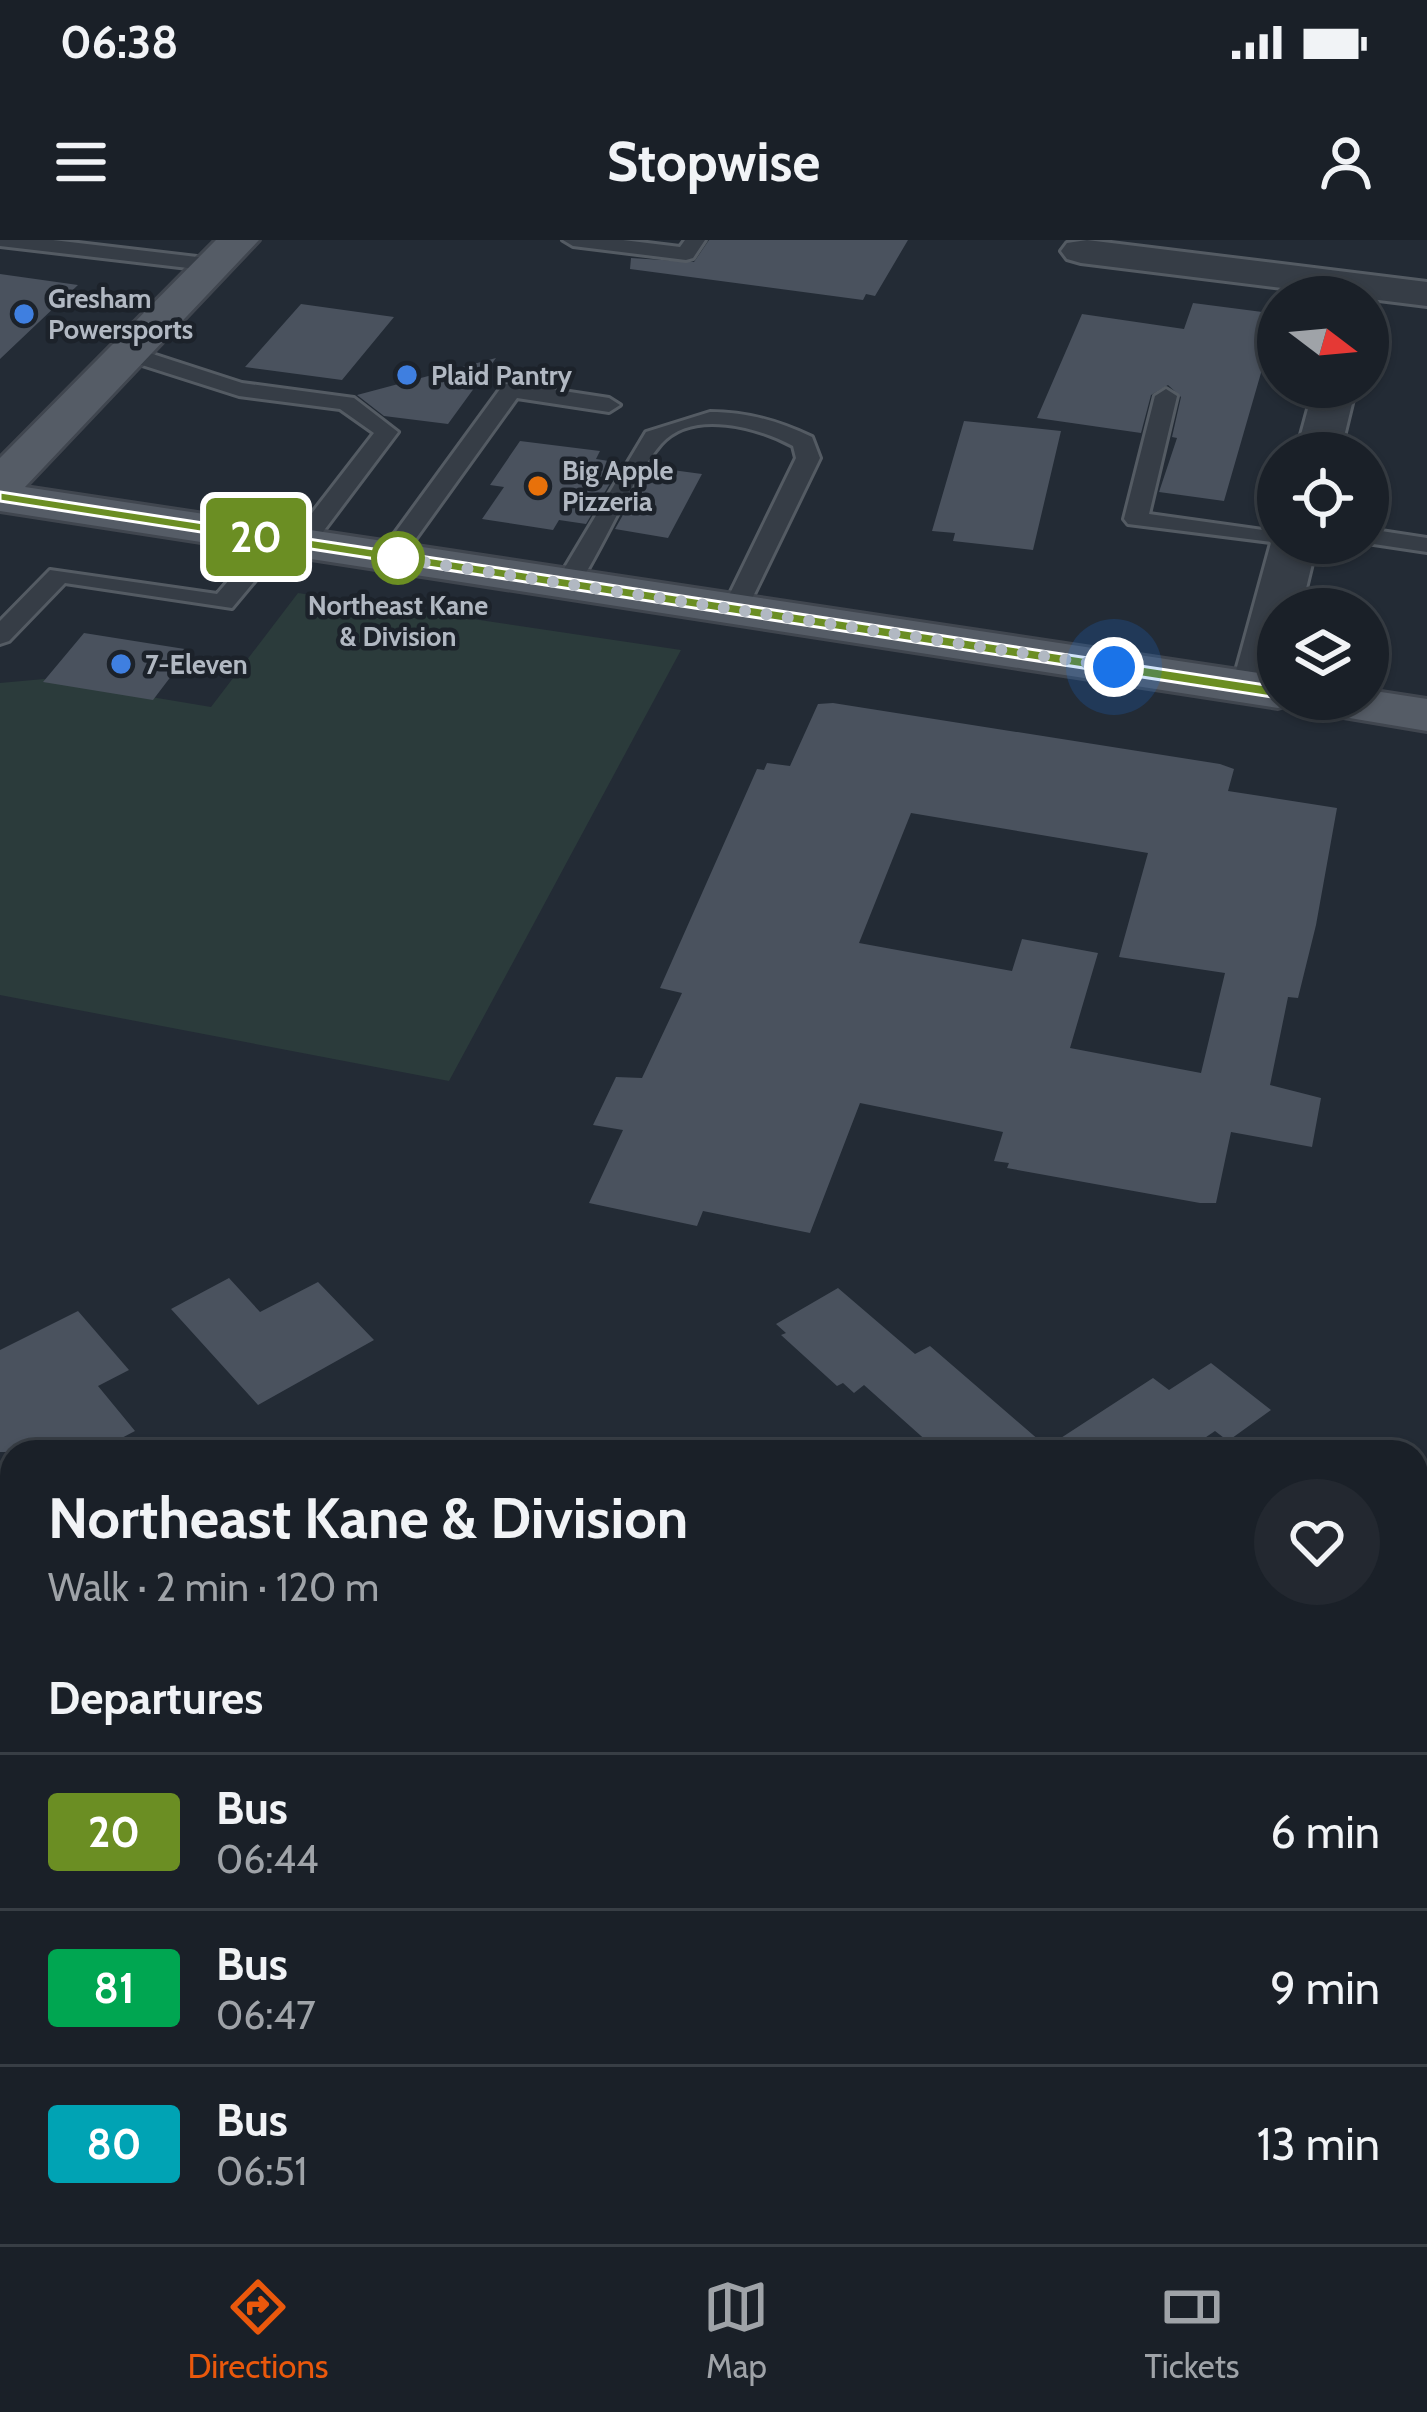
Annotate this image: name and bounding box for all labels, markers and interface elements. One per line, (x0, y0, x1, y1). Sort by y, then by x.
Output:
text: 06:38 (60, 15, 179, 69)
icon: menu (48, 129, 114, 195)
text: Stopwise (607, 129, 820, 195)
icon: person (1313, 129, 1379, 195)
north arrow (1257, 276, 1389, 408)
map controls (1257, 276, 1389, 720)
place label: Gresham Powersports (48, 282, 193, 346)
marker: Gresham Powersports (11, 301, 37, 327)
place label: Plaid Pantry (431, 359, 573, 392)
marker: Plaid Pantry (394, 362, 420, 388)
button: locate (1257, 432, 1389, 564)
place label: Big Apple Pizzeria (562, 454, 674, 518)
marker: Big Apple Pizzeria (525, 473, 551, 499)
line badge: 20 (202, 498, 310, 576)
text: 20 (230, 511, 282, 563)
marker: Northeast Kane & Division (373, 533, 423, 583)
button: layers (1257, 588, 1389, 720)
place label: Northeast Kane & Division (308, 589, 488, 653)
your location (1084, 637, 1144, 697)
place label: 7-Eleven (145, 648, 248, 681)
marker: 7-Eleven (108, 651, 134, 677)
button: heart (1254, 1479, 1380, 1605)
text: Northeast Kane & Division (48, 1483, 688, 1552)
text: Walk · 2 min · 120 m (48, 1563, 379, 1611)
text: Departures (48, 1671, 263, 1725)
text: Bus (216, 1781, 288, 1835)
text: 6 min (1270, 1805, 1380, 1859)
text: 20 (88, 1806, 140, 1858)
text: 06:44 (216, 1835, 319, 1883)
text: Bus (216, 1937, 288, 1991)
text: 9 min (1270, 1961, 1380, 2015)
text: 81 (94, 1962, 134, 2014)
text: 06:47 (216, 1991, 316, 2039)
text: Bus (216, 2093, 288, 2147)
text: 13 min (1257, 2117, 1380, 2171)
text: 80 (86, 2118, 142, 2170)
text: 06:51 (216, 2147, 307, 2195)
tab: Directions (187, 2274, 329, 2386)
tab: Map (703, 2274, 769, 2386)
tab: Tickets (1144, 2274, 1239, 2386)

